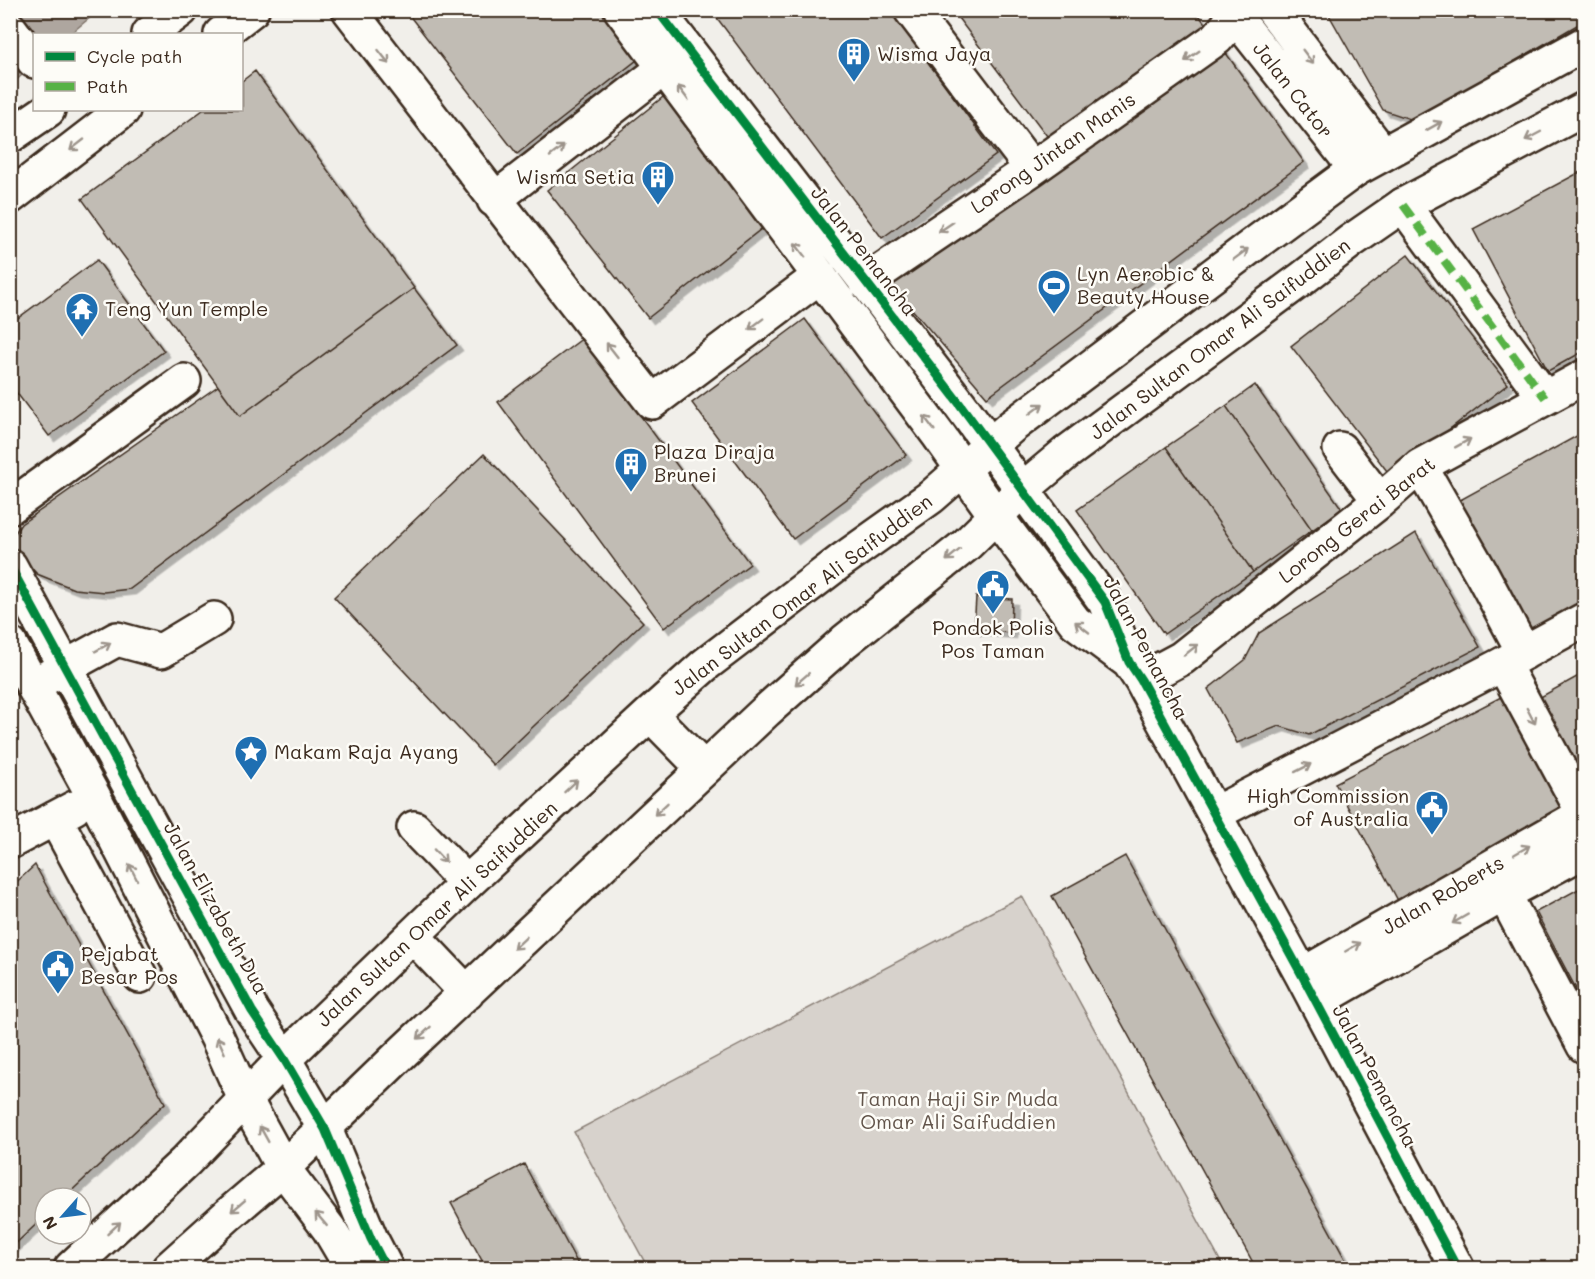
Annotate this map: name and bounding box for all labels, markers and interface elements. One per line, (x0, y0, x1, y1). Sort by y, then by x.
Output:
legend (33, 33, 243, 111)
building icon: Wisma Jaya (836, 36, 872, 83)
street label: Jalan Cator (1248, 36, 1340, 143)
place label: Wisma Jaya (877, 40, 992, 66)
text: Cycle path (87, 44, 182, 68)
one-way arrow (378, 49, 391, 65)
one-way arrow (1302, 49, 1315, 65)
one-way arrow (1185, 50, 1201, 62)
text: Path (87, 74, 127, 98)
street label: Lorong Jintan Manis (965, 85, 1140, 219)
one-way arrow (677, 86, 690, 102)
one-way arrow (1425, 120, 1442, 132)
one-way arrow (1525, 130, 1542, 142)
one-way arrow (69, 139, 85, 152)
one-way arrow (549, 145, 565, 158)
building icon: Wisma Setia (640, 159, 676, 206)
place label: Wisma Setia (516, 163, 635, 189)
street label: Jalan Pemancha (806, 180, 924, 321)
one-way arrow (939, 221, 955, 233)
street label: Jalan Sultan Omar Ali Saifuddien (1084, 232, 1355, 445)
one-way arrow (794, 242, 806, 258)
one-way arrow (1233, 247, 1249, 260)
place label: Lyn Aerobic & Beauty House (1077, 260, 1215, 309)
sports icon: Lyn Aerobic & Beauty House (1036, 268, 1072, 315)
temple icon: Teng Yun Temple (64, 291, 100, 338)
place label: Teng Yun Temple (105, 295, 268, 321)
one-way arrow (748, 317, 764, 330)
one-way arrow (605, 343, 618, 359)
one-way arrow (1027, 403, 1043, 415)
one-way arrow (923, 415, 935, 431)
one-way arrow (1453, 437, 1471, 448)
place label: Plaza Diraja Brunei (654, 438, 775, 487)
building icon: Plaza Diraja Brunei (613, 446, 649, 493)
street label: Lorong Gerai Barat (1273, 450, 1440, 588)
street label: Jalan Sultan Omar Ali Saifuddien (666, 488, 937, 701)
one-way arrow (945, 549, 961, 562)
public building icon: Pondok Polis Pos Taman (975, 568, 1011, 615)
street label: Jalan Pemancha (1098, 572, 1195, 723)
place label: Pondok Polis Pos Taman (932, 614, 1054, 663)
one-way arrow (1074, 621, 1090, 634)
one-way arrow (94, 641, 111, 653)
one-way arrow (1183, 644, 1199, 657)
one-way arrow (795, 672, 810, 686)
one-way arrow (1525, 707, 1537, 724)
place icon: Makam Raja Ayang (233, 734, 269, 781)
place label: Makam Raja Ayang (274, 738, 458, 764)
one-way arrow (1294, 761, 1312, 773)
one-way arrow (563, 780, 578, 794)
place label: High Commission of Australia (1247, 782, 1409, 831)
public building icon: High Commission of Australia (1414, 789, 1450, 836)
street label: Jalan Sultan Omar Ali Saifuddien (310, 795, 562, 1032)
one-way arrow (654, 802, 669, 816)
street label: Jalan Elizabeth Dua (159, 817, 275, 998)
one-way arrow (1513, 844, 1530, 856)
one-way arrow (433, 848, 447, 863)
street label: Jalan Roberts (1377, 849, 1508, 940)
one-way arrow (126, 863, 138, 881)
one-way arrow (1452, 913, 1469, 925)
one-way arrow (512, 936, 527, 950)
place label: Pejabat Besar Pos (81, 940, 178, 989)
one-way arrow (1344, 941, 1361, 953)
public building icon: Pejabat Besar Pos (40, 948, 76, 995)
street label: Jalan Pemancha (1327, 1000, 1424, 1151)
one-way arrow (417, 1026, 432, 1040)
one-way arrow (215, 1037, 226, 1055)
park label: Taman Haji Sir Muda Omar Ali Saifuddien (857, 1085, 1059, 1134)
one-way arrow (258, 1125, 269, 1143)
north arrow (33, 1186, 93, 1246)
one-way arrow (231, 1199, 246, 1213)
one-way arrow (315, 1212, 328, 1228)
text: N (37, 1213, 61, 1234)
one-way arrow (106, 1221, 121, 1235)

